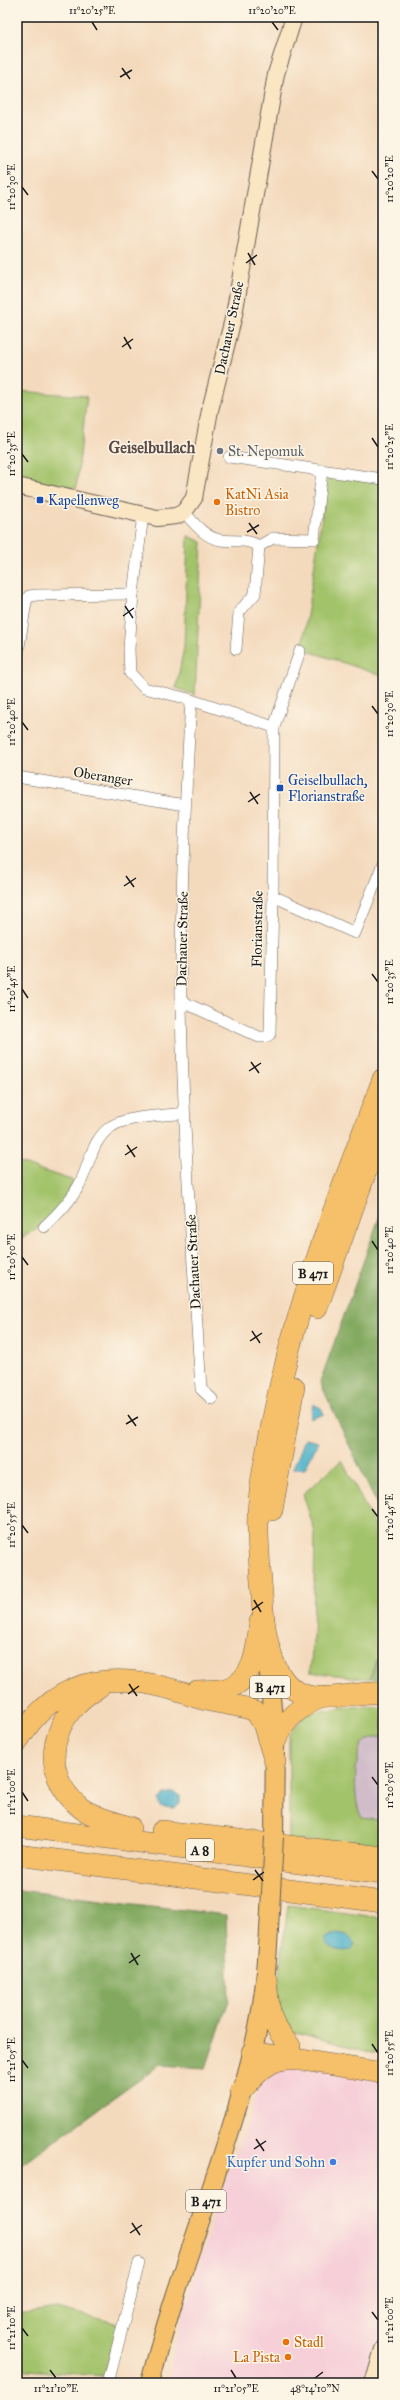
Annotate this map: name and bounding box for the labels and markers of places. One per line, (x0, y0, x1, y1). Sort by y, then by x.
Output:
place label: St. Nepomuk (228, 443, 305, 460)
marker: St. Nepomuk (215, 446, 225, 456)
place label: KatNi Asia Bistro (225, 486, 289, 519)
place label: Kapellenweg (48, 492, 119, 509)
marker: Kapellenweg (35, 495, 45, 505)
marker: KatNi Asia Bistro (212, 497, 222, 507)
place label: Geiselbullach, Florianstraße (288, 772, 368, 805)
marker: Geiselbullach, Florianstraße (275, 783, 285, 793)
place label: Kupfer und Sohn (227, 2154, 325, 2171)
marker: Kupfer und Sohn (328, 2157, 338, 2167)
place label: Stadl (294, 2334, 324, 2351)
marker: Stadl (281, 2337, 291, 2347)
place label: La Pista (233, 2349, 280, 2366)
marker: La Pista (283, 2352, 293, 2362)

